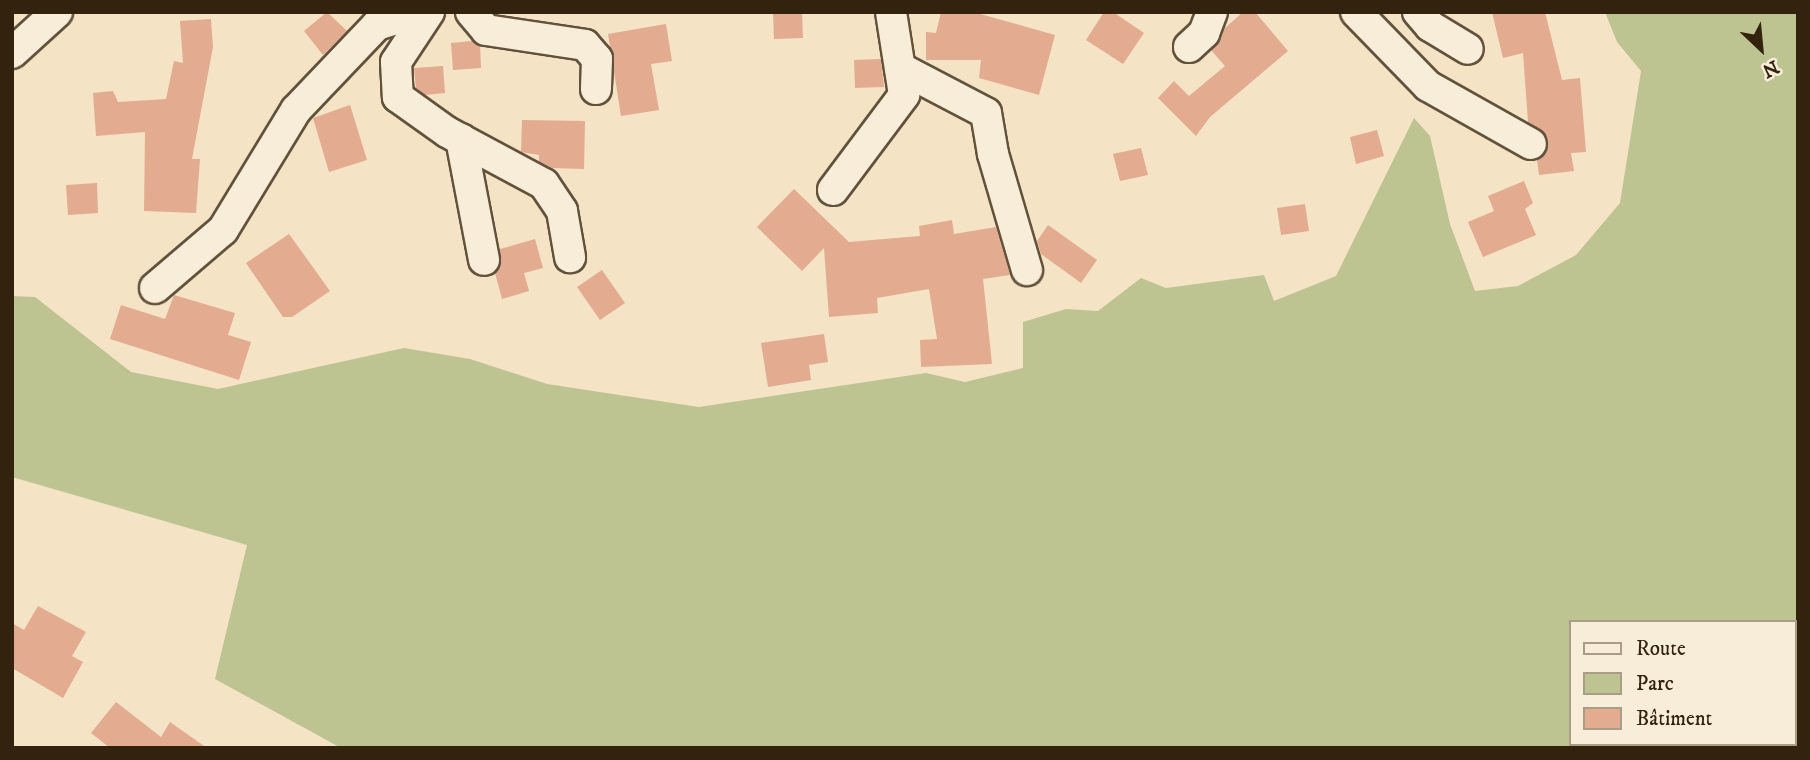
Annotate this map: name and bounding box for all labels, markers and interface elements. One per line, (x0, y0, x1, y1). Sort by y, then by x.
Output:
north arrow (1726, 14, 1796, 84)
text: N (1758, 55, 1782, 82)
legend (1568, 620, 1796, 746)
text: Route (1636, 636, 1686, 662)
text: Parc (1636, 671, 1674, 697)
text: Bâtiment (1636, 706, 1712, 732)

